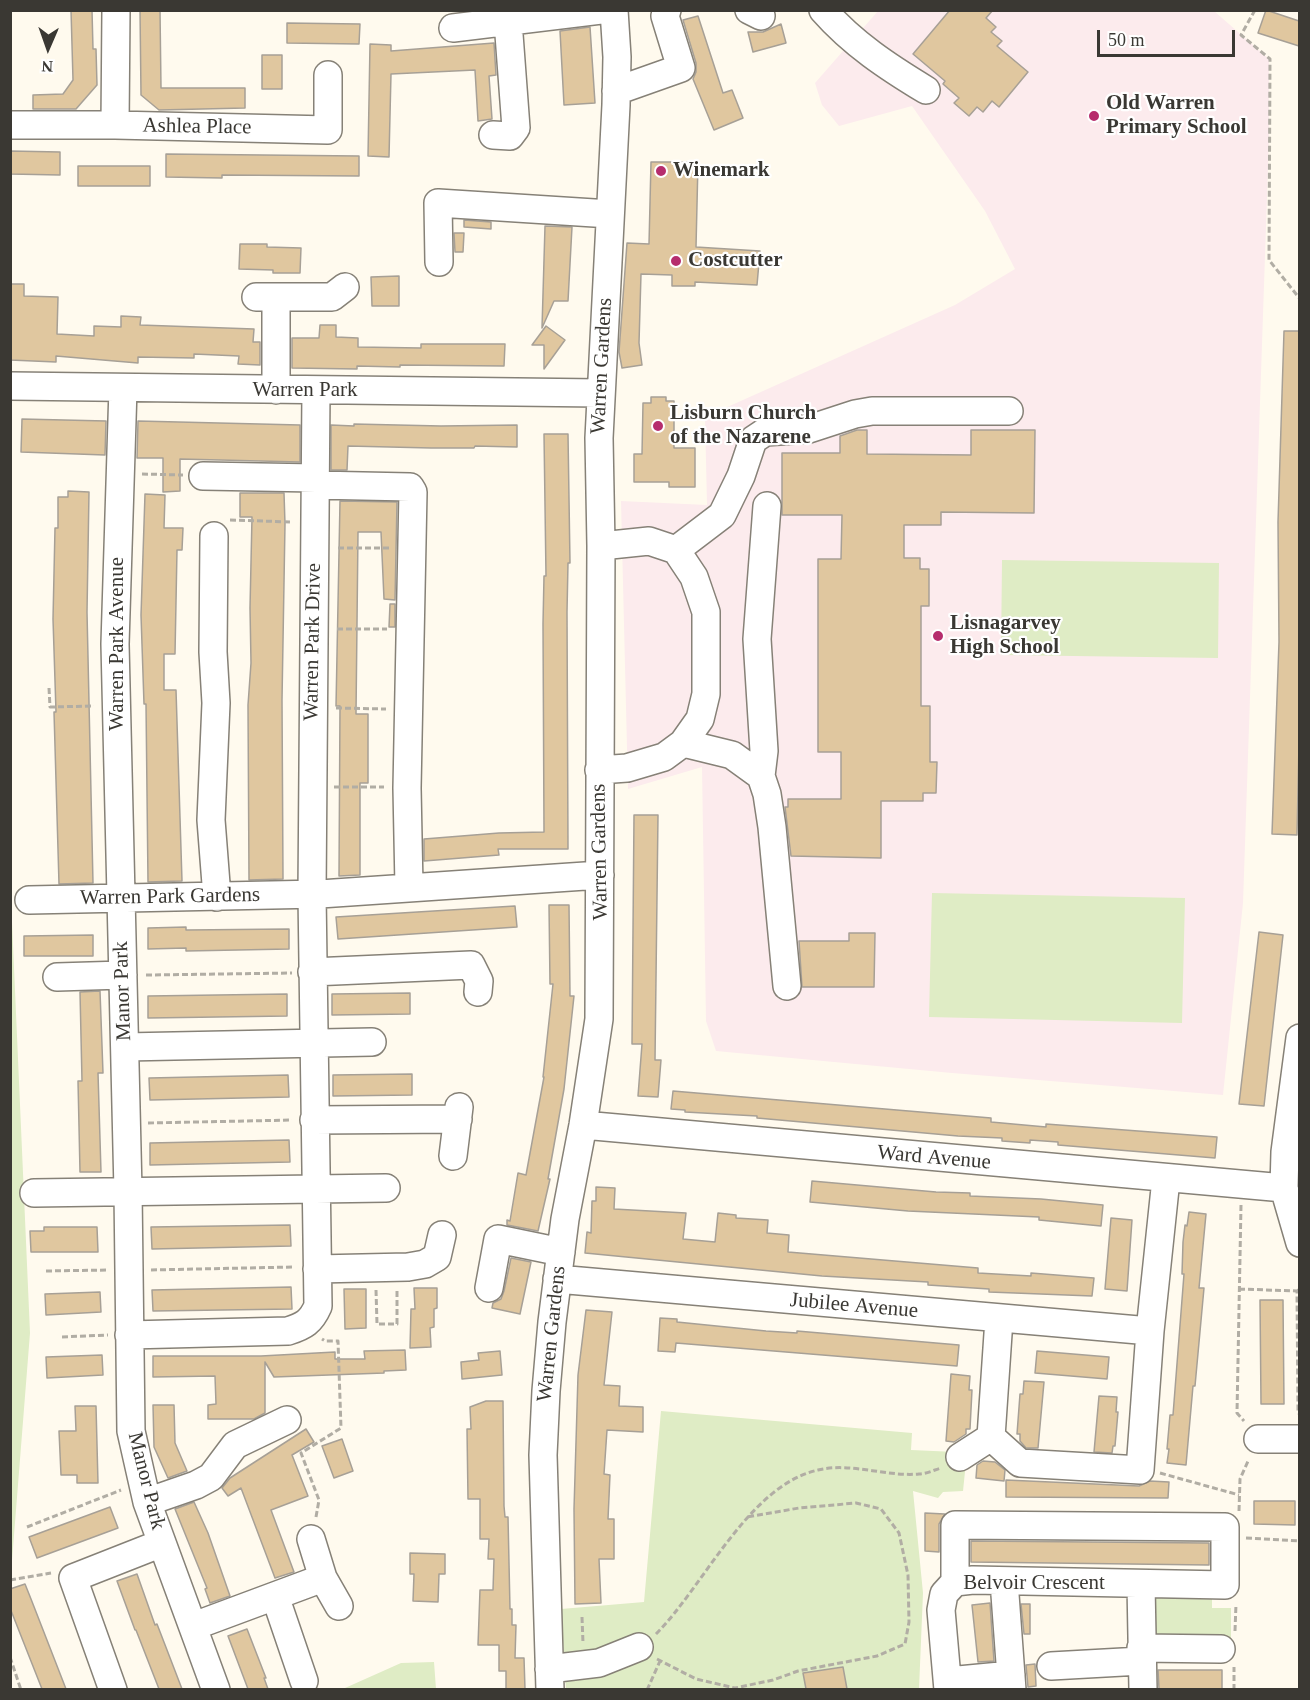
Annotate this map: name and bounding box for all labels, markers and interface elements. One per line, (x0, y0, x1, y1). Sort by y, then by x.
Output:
north arrow (18, 18, 78, 78)
scale bar (1100, 18, 1238, 56)
text: 50 m (1108, 30, 1145, 50)
text: N (41, 58, 53, 75)
place label: Old Warren Primary School (1106, 91, 1247, 141)
marker: Old Warren Primary School (1087, 109, 1101, 123)
street label: Ashlea Place (142, 113, 252, 141)
place label: Winemark (673, 158, 769, 184)
marker: Winemark (654, 164, 668, 178)
place label: Costcutter (688, 248, 782, 274)
marker: Costcutter (669, 254, 683, 268)
street label: Warren Gardens (586, 297, 618, 435)
street label: Warren Park (252, 377, 358, 403)
place label: Lisburn Church of the Nazarene (670, 401, 816, 451)
marker: Lisburn Church of the Nazarene (651, 419, 665, 433)
street label: Warren Park Avenue (104, 557, 130, 731)
street label: Warren Park Drive (299, 563, 327, 721)
place label: Lisnagarvey High School (950, 611, 1061, 661)
marker: Lisnagarvey High School (931, 629, 945, 643)
street label: Warren Gardens (586, 784, 614, 920)
street label: Warren Park Gardens (80, 883, 260, 911)
street label: Manor Park (109, 941, 137, 1041)
street label: Ward Avenue (876, 1140, 992, 1176)
street label: Warren Gardens (532, 1265, 572, 1403)
street label: Jubilee Avenue (789, 1288, 919, 1324)
street label: Manor Park (122, 1430, 170, 1532)
street label: Belvoir Crescent (963, 1570, 1105, 1596)

